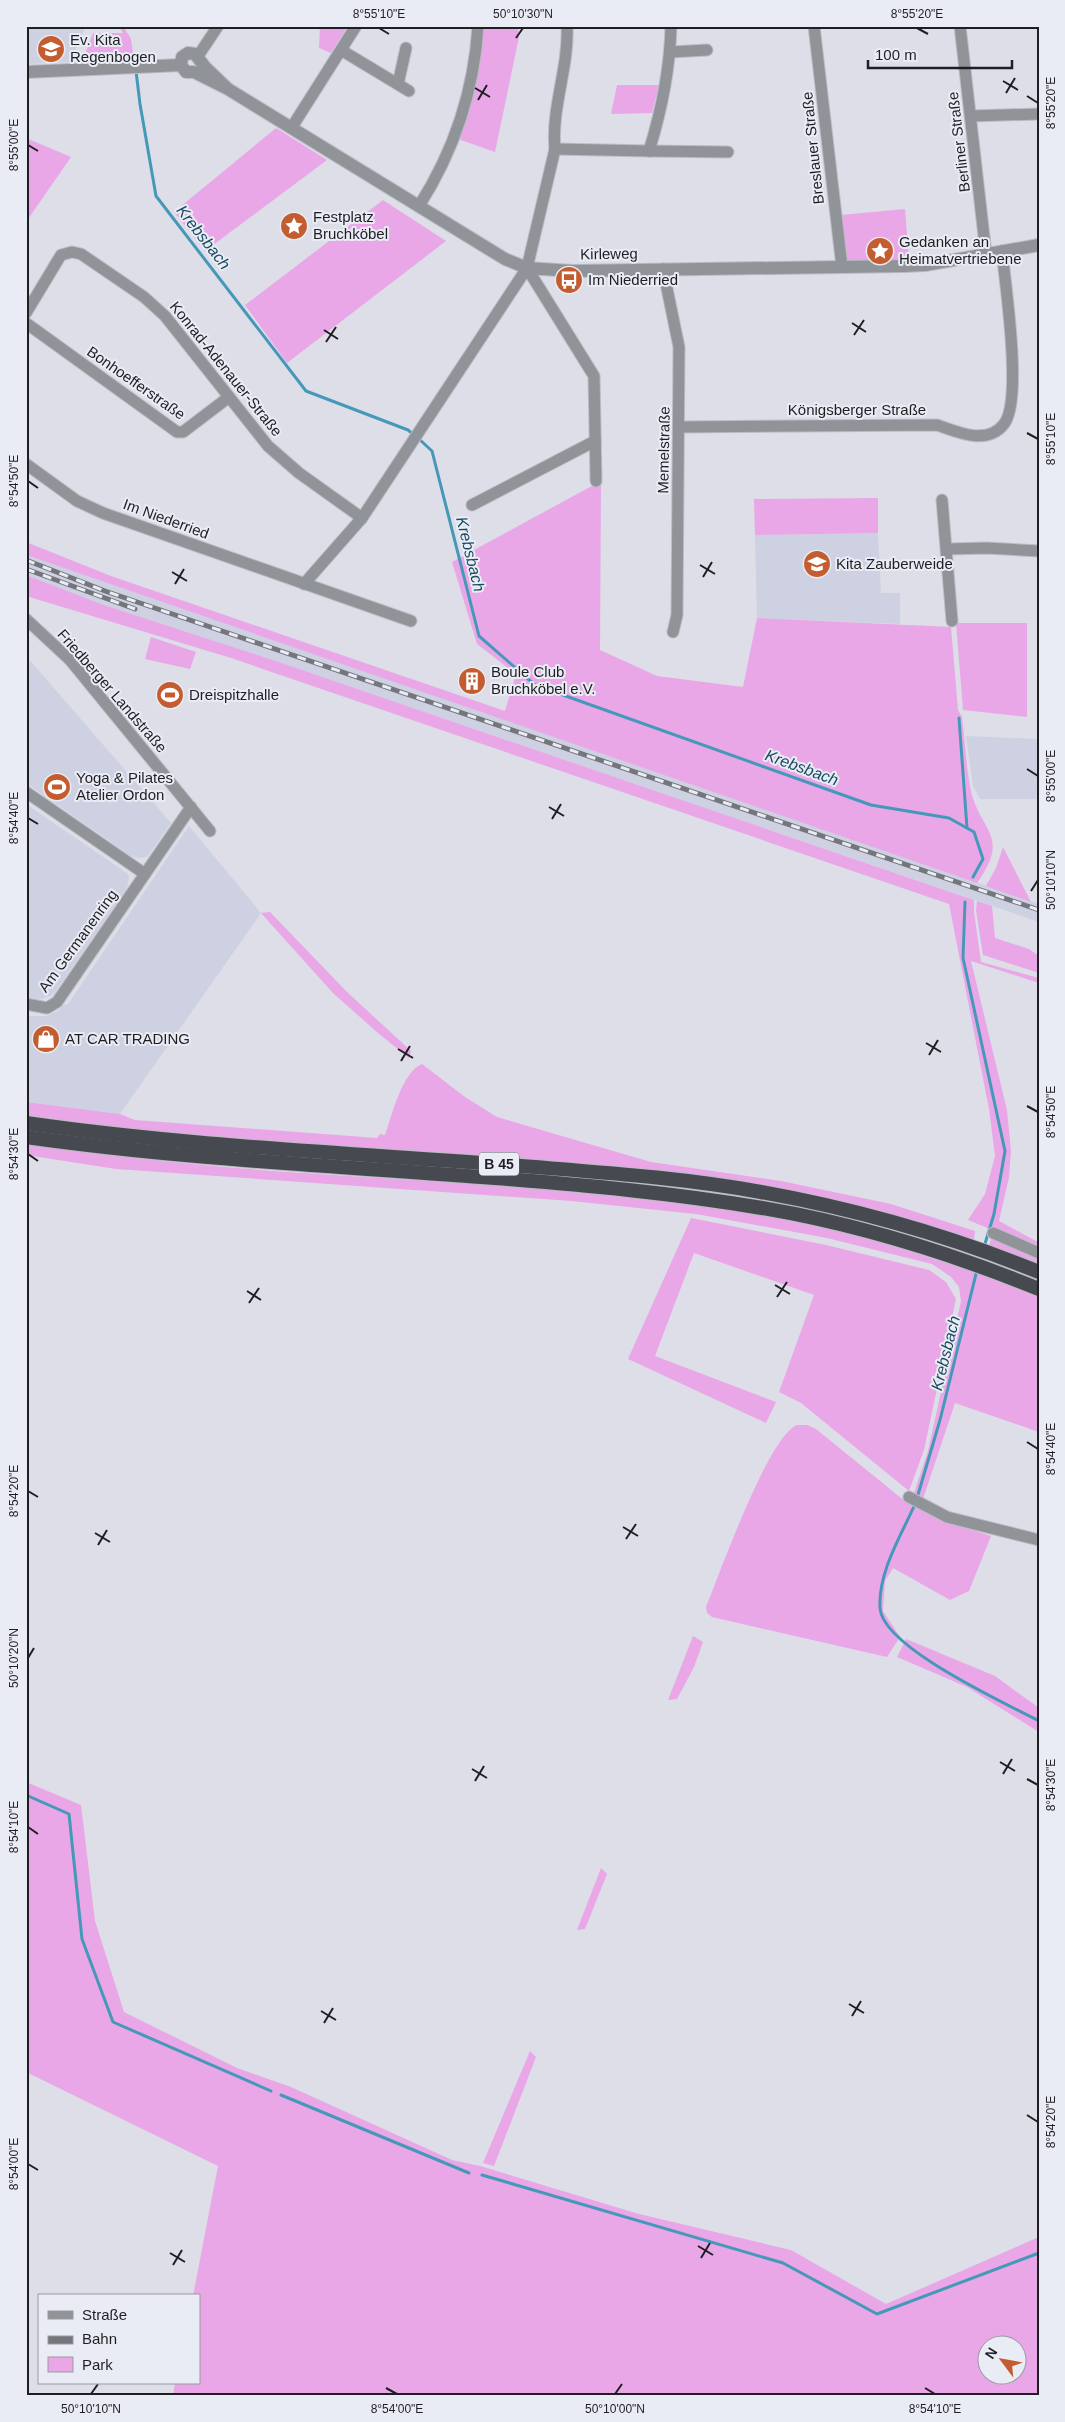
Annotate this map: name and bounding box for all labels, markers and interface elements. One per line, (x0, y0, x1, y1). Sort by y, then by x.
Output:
text: 8°55'10"E (353, 7, 405, 21)
text: 50°10'30"N (493, 7, 553, 21)
text: 8°55'20"E (891, 7, 943, 21)
place label: Ev. Kita Regenbogen (70, 31, 156, 65)
school or university icon: Ev. Kita Regenbogen (36, 34, 66, 64)
scale bar (868, 38, 1011, 70)
text: 100 m (875, 46, 917, 63)
text: 8°55'20"E (1044, 77, 1058, 129)
street label: Breslauer Straße (798, 91, 827, 205)
street label: Berliner Straße (944, 91, 973, 193)
text: 8°55'00"E (7, 119, 21, 171)
water label: Krebsbach (173, 202, 234, 273)
place label: Festplatz Bruchköbel (313, 208, 388, 242)
place icon: Festplatz Bruchköbel (279, 211, 309, 241)
place label: Gedanken an Heimatvertriebene (899, 233, 1022, 267)
place icon: Gedanken an Heimatvertriebene (865, 236, 895, 266)
street label: Kirleweg (580, 244, 638, 263)
bus stop icon: Im Niederried (554, 265, 584, 295)
place label: Im Niederried (588, 271, 678, 288)
street label: Konrad-Adenauer-Straße (167, 298, 286, 439)
street label: Bonhoefferstraße (84, 342, 189, 423)
street label: Königsberger Straße (788, 401, 926, 418)
street label: Memelstraße (654, 406, 673, 494)
text: 8°55'10"E (1044, 413, 1058, 465)
text: 8°54'50"E (7, 455, 21, 507)
street label: Im Niederried (121, 495, 211, 542)
water label: Krebsbach (453, 515, 488, 593)
school or university icon: Kita Zauberweide (802, 549, 832, 579)
place label: Kita Zauberweide (836, 555, 953, 572)
street label: Friedberger Landstraße (54, 626, 170, 756)
place label: Boule Club Bruchköbel e.V. (491, 663, 596, 697)
building icon: Boule Club Bruchköbel e.V. (457, 666, 487, 696)
sports icon: Dreispitzhalle (155, 680, 185, 710)
place label: Dreispitzhalle (189, 686, 279, 703)
water label: Krebsbach (763, 746, 841, 789)
text: 8°55'00"E (1044, 750, 1058, 802)
place label: Yoga & Pilates Atelier Ordon (76, 769, 173, 803)
sports icon: Yoga & Pilates Atelier Ordon (42, 772, 72, 802)
text: 8°54'40"E (7, 792, 21, 844)
text: 50°10'10"N (1044, 850, 1058, 910)
street label: Am Germanenring (35, 886, 120, 995)
shop icon: AT CAR TRADING (31, 1024, 61, 1054)
place label: AT CAR TRADING (65, 1030, 190, 1047)
text: 8°54'50"E (1044, 1086, 1058, 1138)
text: 8°54'30"E (7, 1128, 21, 1180)
road number: B 45 (479, 1152, 519, 1176)
water label: Krebsbach (928, 1314, 963, 1392)
text: 8°54'40"E (1044, 1423, 1058, 1475)
text: 8°54'20"E (7, 1465, 21, 1517)
text: 50°10'20"N (7, 1628, 21, 1688)
text: 8°54'30"E (1044, 1759, 1058, 1811)
text: 8°54'10"E (7, 1801, 21, 1853)
text: 8°54'20"E (1044, 2096, 1058, 2148)
text: 8°54'00"E (7, 2138, 21, 2190)
legend (38, 2294, 200, 2384)
text: Straße (82, 2306, 127, 2323)
text: Bahn (82, 2330, 117, 2347)
north arrow (978, 2334, 1028, 2384)
text: N (982, 2345, 1000, 2362)
text: Park (82, 2356, 113, 2373)
text: 50°10'10"N (61, 2402, 121, 2416)
text: 8°54'00"E (371, 2402, 423, 2416)
text: 50°10'00"N (585, 2402, 645, 2416)
text: 8°54'10"E (909, 2402, 961, 2416)

